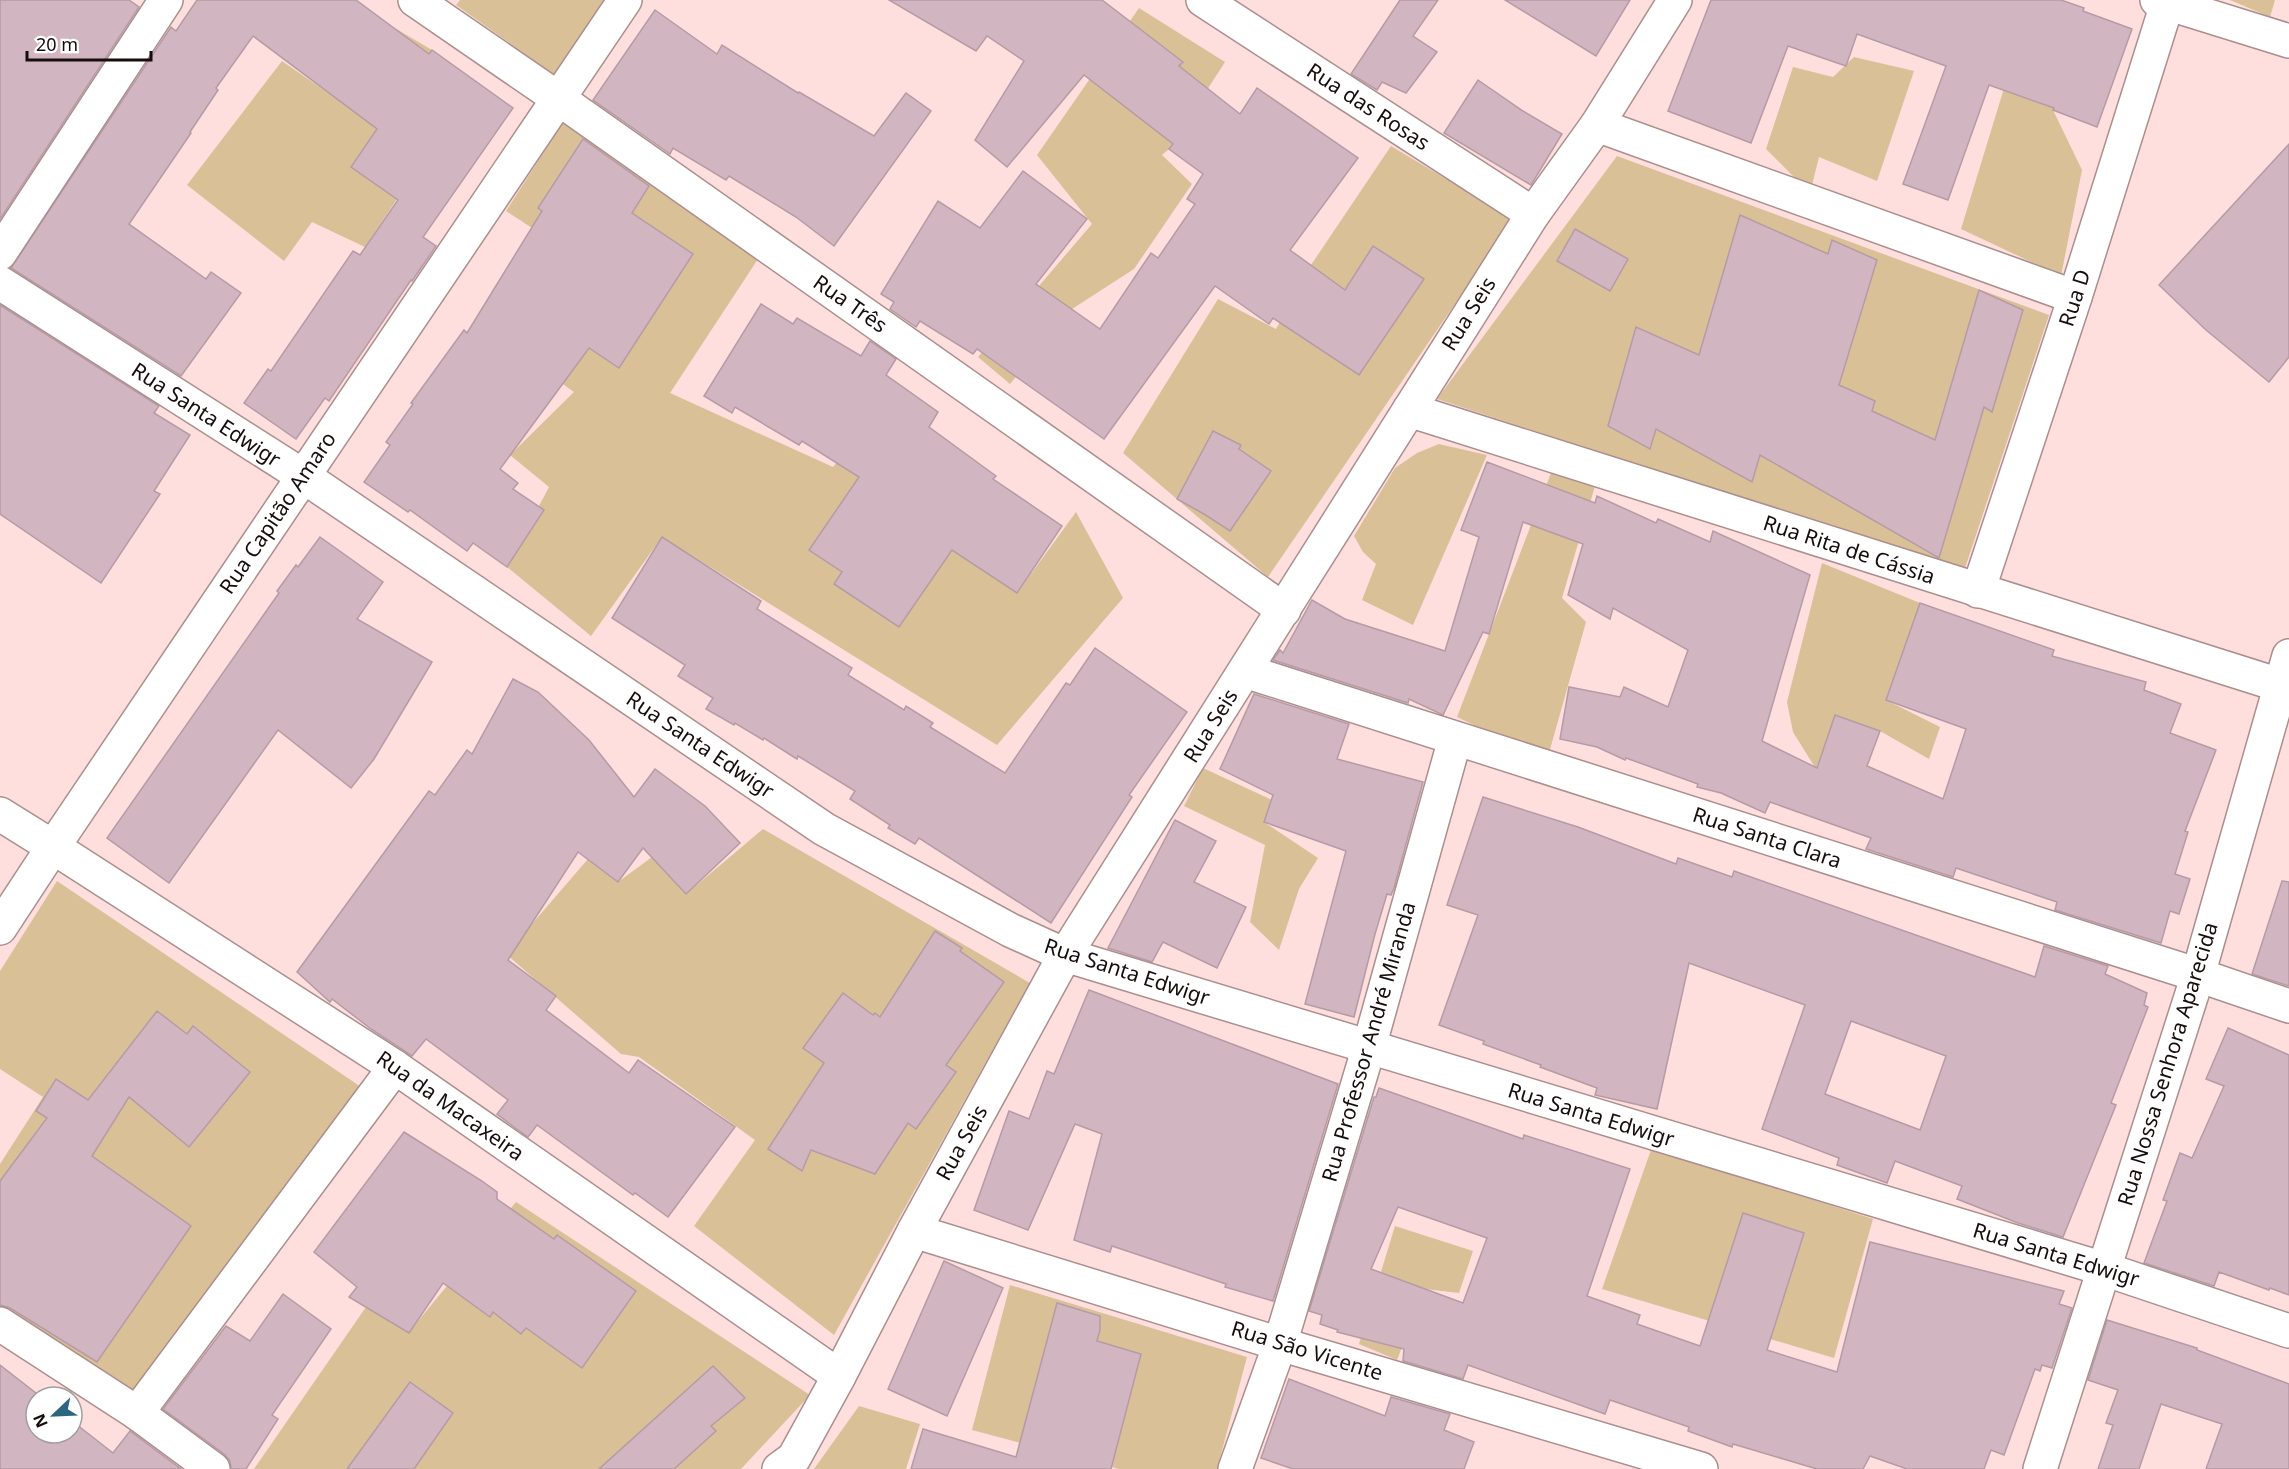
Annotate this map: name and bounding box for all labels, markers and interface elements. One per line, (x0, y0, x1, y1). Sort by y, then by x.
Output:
scale bar (27, 24, 152, 62)
text: 20 m (36, 32, 78, 56)
street label: Rua das Rosas (1302, 56, 1435, 156)
street label: Rua D (2052, 265, 2096, 330)
street label: Rua Três (808, 268, 893, 339)
street label: Rua Seis (1435, 271, 1502, 356)
street label: Rua Santa Edwigr (127, 355, 287, 473)
street label: Rua Capitão Amaro (212, 426, 342, 599)
street label: Rua Rita de Cássia (1760, 508, 1939, 590)
street label: Rua Seis (1177, 683, 1244, 768)
street label: Rua Santa Edwigr (621, 684, 780, 804)
street label: Rua Santa Clara (1689, 800, 1845, 874)
street label: Rua Professor André Miranda (1315, 898, 1421, 1185)
street label: Rua Nossa Senhora Aparecida (2110, 918, 2224, 1209)
street label: Rua Santa Edwigr (1041, 931, 1214, 1011)
street label: Rua da Macaxeira (371, 1044, 530, 1167)
street label: Rua Santa Edwigr (1505, 1075, 1678, 1153)
street label: Rua Seis (929, 1100, 993, 1185)
street label: Rua Santa Edwigr (1970, 1215, 2143, 1293)
street label: Rua São Vicente (1228, 1314, 1387, 1386)
north arrow (24, 1385, 84, 1445)
text: N (28, 1411, 53, 1431)

